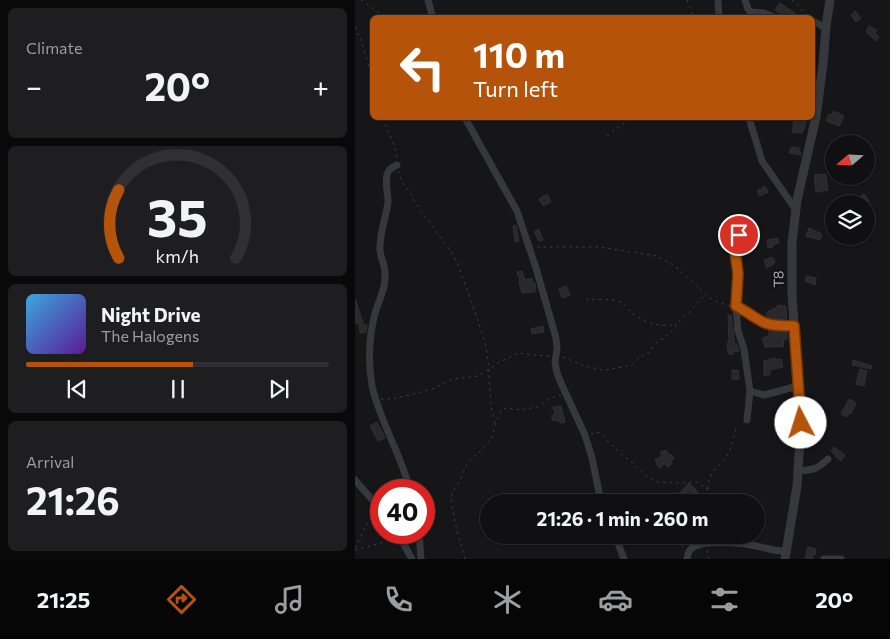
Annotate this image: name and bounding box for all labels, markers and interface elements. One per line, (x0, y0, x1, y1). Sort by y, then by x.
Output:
text: 110 m (473, 32, 565, 75)
icon: left (390, 35, 455, 100)
text: Climate (26, 38, 82, 57)
text: 20° (144, 62, 210, 109)
text: − (26, 69, 42, 103)
text: + (313, 69, 329, 103)
text: Turn left (473, 75, 558, 102)
north arrow (825, 135, 875, 185)
map controls (825, 135, 875, 245)
text: 35 (147, 184, 208, 248)
button: layers (825, 195, 875, 245)
pin (718, 214, 760, 256)
icon: arrive (725, 221, 753, 249)
text: km/h (156, 245, 199, 267)
street label: T8 (769, 270, 787, 288)
text: Night Drive (101, 303, 201, 326)
text: The Halogens (101, 326, 199, 345)
icon: previous (63, 375, 91, 403)
icon: pause (164, 375, 192, 403)
icon: next (265, 375, 293, 403)
position arrow (774, 396, 826, 448)
text: Arrival (26, 452, 74, 471)
text: 21:26 (26, 476, 120, 523)
speed limit sign: 40 (370, 479, 435, 544)
text: 21:26 · 1 min · 260 m (537, 507, 708, 530)
icon: directions (164, 582, 199, 617)
icon: music (272, 582, 307, 617)
icon: phone (381, 582, 416, 617)
icon: climate (490, 582, 525, 617)
icon: car (598, 582, 633, 617)
icon: filters (707, 582, 742, 617)
text: 21:25 (37, 586, 90, 613)
text: 20° (815, 586, 853, 613)

